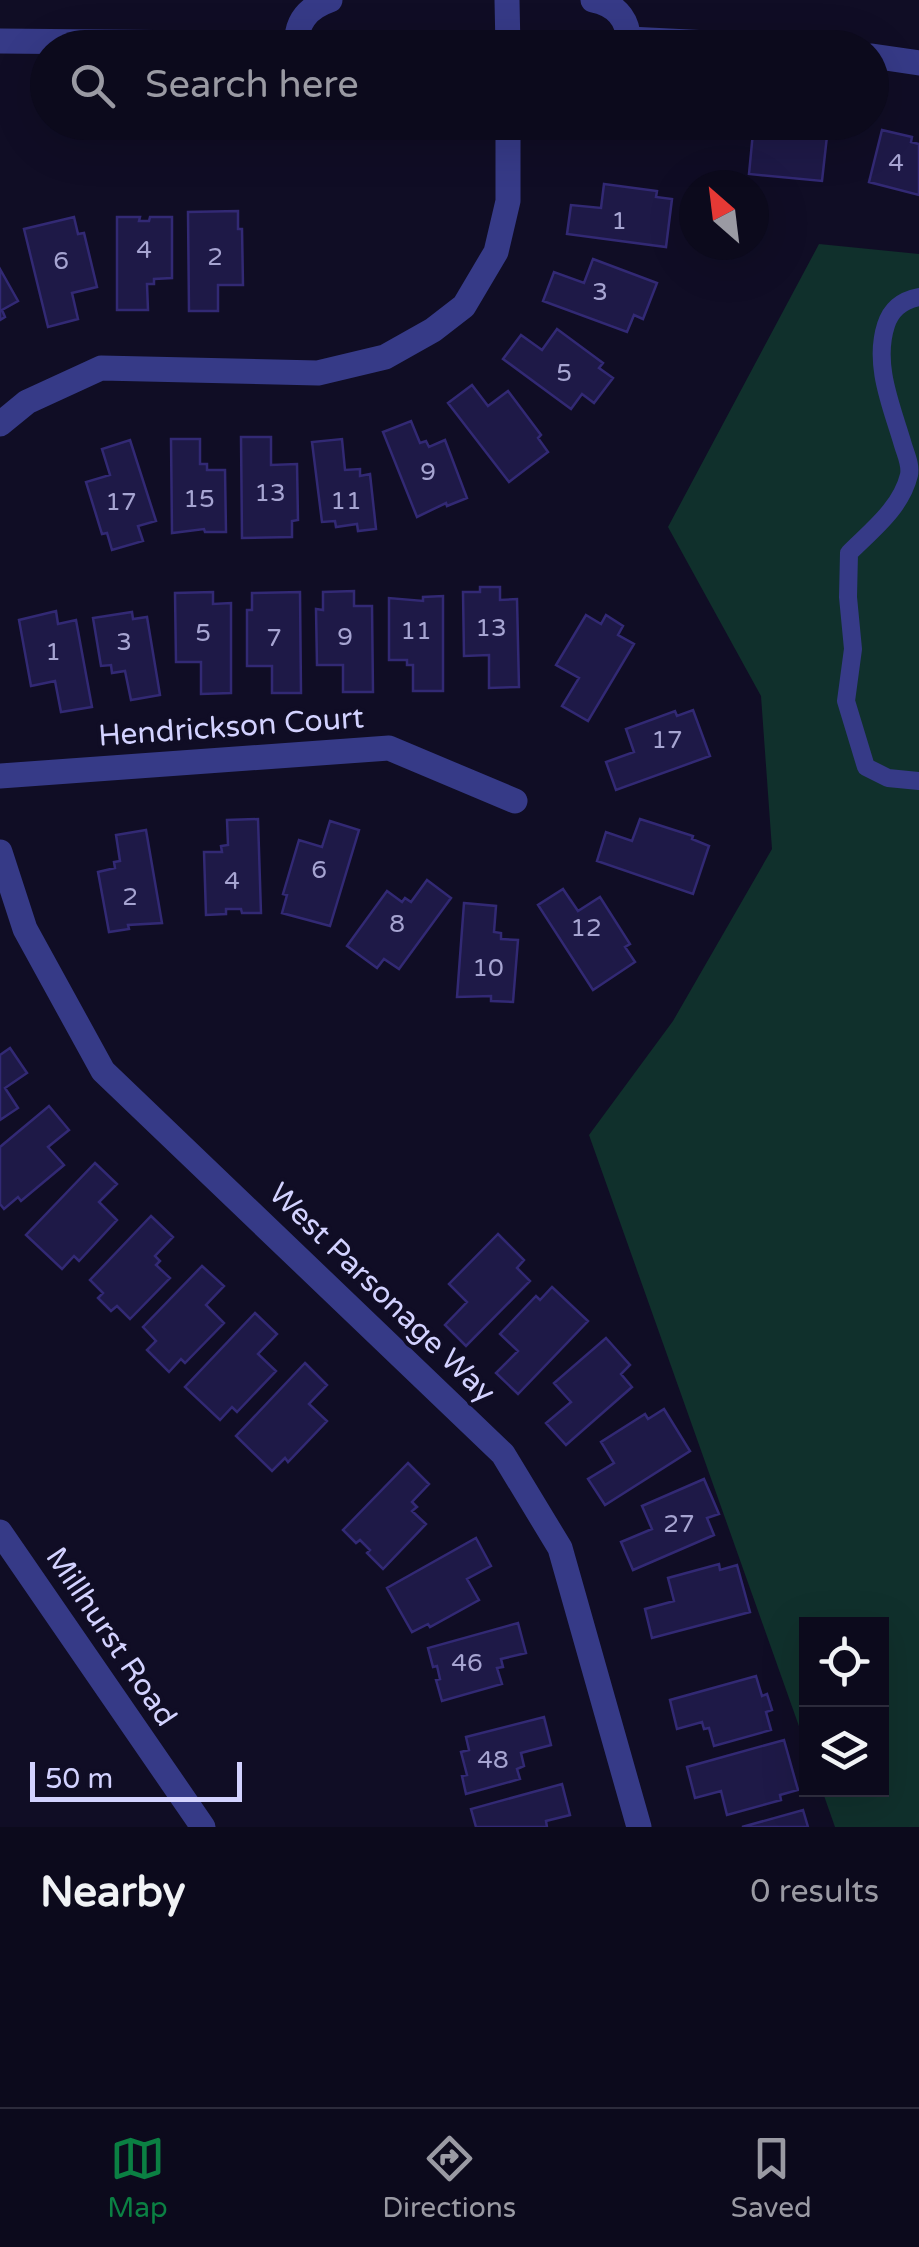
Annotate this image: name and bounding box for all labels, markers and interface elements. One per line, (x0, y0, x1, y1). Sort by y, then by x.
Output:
search box (30, 30, 889, 140)
icon: search (65, 58, 120, 113)
text: Search here (145, 62, 359, 108)
house number: 4 (888, 148, 904, 178)
north arrow (679, 170, 769, 260)
house number: 1 (611, 206, 627, 236)
house number: 4 (136, 235, 152, 265)
house number: 2 (207, 242, 223, 272)
house number: 6 (53, 246, 69, 276)
house number: 3 (592, 277, 608, 307)
house number: 5 (556, 358, 572, 388)
house number: 9 (420, 457, 436, 487)
house number: 13 (254, 478, 286, 508)
house number: 15 (183, 484, 215, 514)
house number: 11 (330, 486, 362, 516)
house number: 17 (105, 487, 137, 517)
house number: 13 (475, 613, 507, 643)
house number: 11 (400, 616, 432, 646)
house number: 5 (195, 618, 211, 648)
house number: 9 (337, 622, 353, 652)
house number: 7 (266, 623, 282, 653)
house number: 3 (116, 627, 132, 657)
house number: 1 (45, 637, 61, 667)
street label: Hendrickson Court (97, 699, 365, 755)
house number: 17 (651, 725, 683, 755)
house number: 6 (311, 855, 327, 885)
house number: 4 (224, 866, 240, 896)
house number: 2 (122, 882, 138, 912)
house number: 8 (389, 909, 405, 939)
house number: 12 (570, 913, 602, 943)
house number: 10 (472, 953, 504, 983)
street label: West Parsonage Way (261, 1175, 503, 1411)
house number: 27 (663, 1509, 695, 1539)
street label: Millhurst Road (38, 1540, 184, 1734)
map controls (799, 1617, 889, 1797)
button: locate (799, 1617, 889, 1707)
house number: 46 (451, 1648, 483, 1678)
button: layers (799, 1707, 889, 1797)
house number: 48 (477, 1745, 509, 1775)
scale bar (30, 1757, 242, 1802)
text: 50 m (45, 1762, 113, 1796)
text: Nearby (40, 1867, 185, 1918)
text: 0 results (750, 1873, 879, 1911)
tab: Map (107, 2131, 168, 2225)
tab: Directions (382, 2131, 516, 2225)
tab: Saved (731, 2131, 812, 2225)

